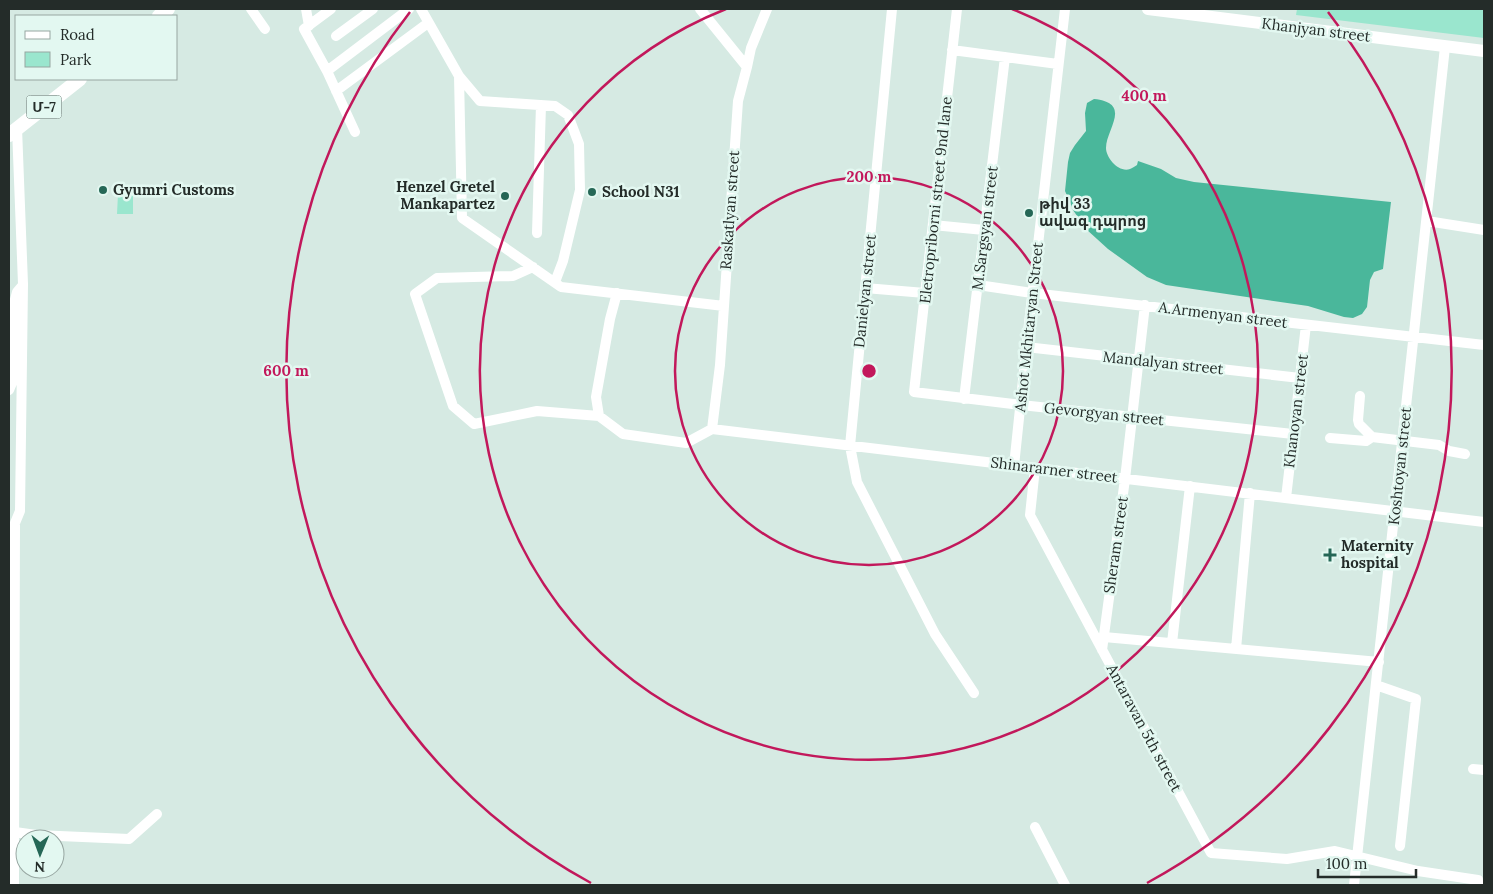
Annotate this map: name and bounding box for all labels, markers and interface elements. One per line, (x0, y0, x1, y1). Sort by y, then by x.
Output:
street label: Khanjyan street (1261, 13, 1372, 46)
legend (15, 15, 178, 80)
text: Road (60, 25, 95, 44)
text: Park (60, 50, 91, 69)
text: 400 m (1121, 86, 1167, 105)
road number: Մ-7 (27, 95, 62, 118)
street label: Eletropriborni street 9nd lane (915, 95, 956, 304)
street label: Raskatlyan street (716, 150, 743, 270)
street label: M.Sargsyan street (967, 165, 1002, 291)
text: 200 m (847, 167, 892, 186)
place label: Henzel Gretel Mankapartez (396, 177, 495, 213)
place label: Gyumri Customs (113, 180, 234, 199)
place label: School N31 (602, 182, 680, 201)
marker: Gyumri Customs (97, 184, 109, 196)
marker: School N31 (586, 186, 598, 198)
marker: Henzel Gretel Mankapartez (499, 190, 511, 202)
place label: թիվ 33 ավագ դպրոց (1039, 194, 1146, 230)
marker: թիվ 33 ավագ դպրոց (1023, 207, 1035, 219)
street label: Danielyan street (849, 233, 880, 349)
street label: Ashot Mkhitaryan Street (1010, 241, 1047, 414)
street label: A.Armenyan street (1157, 297, 1289, 332)
street label: Mandalyan street (1102, 347, 1224, 378)
street label: Khanoyan street (1279, 353, 1312, 469)
text: 600 m (263, 361, 309, 380)
centre of rings (860, 362, 878, 380)
street label: Gevorgyan street (1043, 398, 1165, 429)
street label: Koshtoyan street (1384, 406, 1415, 526)
street label: Shinararner street (989, 452, 1119, 487)
street label: Sheram street (1099, 495, 1132, 595)
place label: Maternity hospital (1341, 536, 1414, 572)
marker: Maternity hospital (1323, 548, 1337, 562)
street label: Antaravan 5th street (1102, 660, 1186, 795)
north arrow (15, 829, 65, 879)
scale bar (1318, 846, 1416, 878)
text: 100 m (1326, 854, 1367, 873)
text: N (34, 858, 45, 876)

